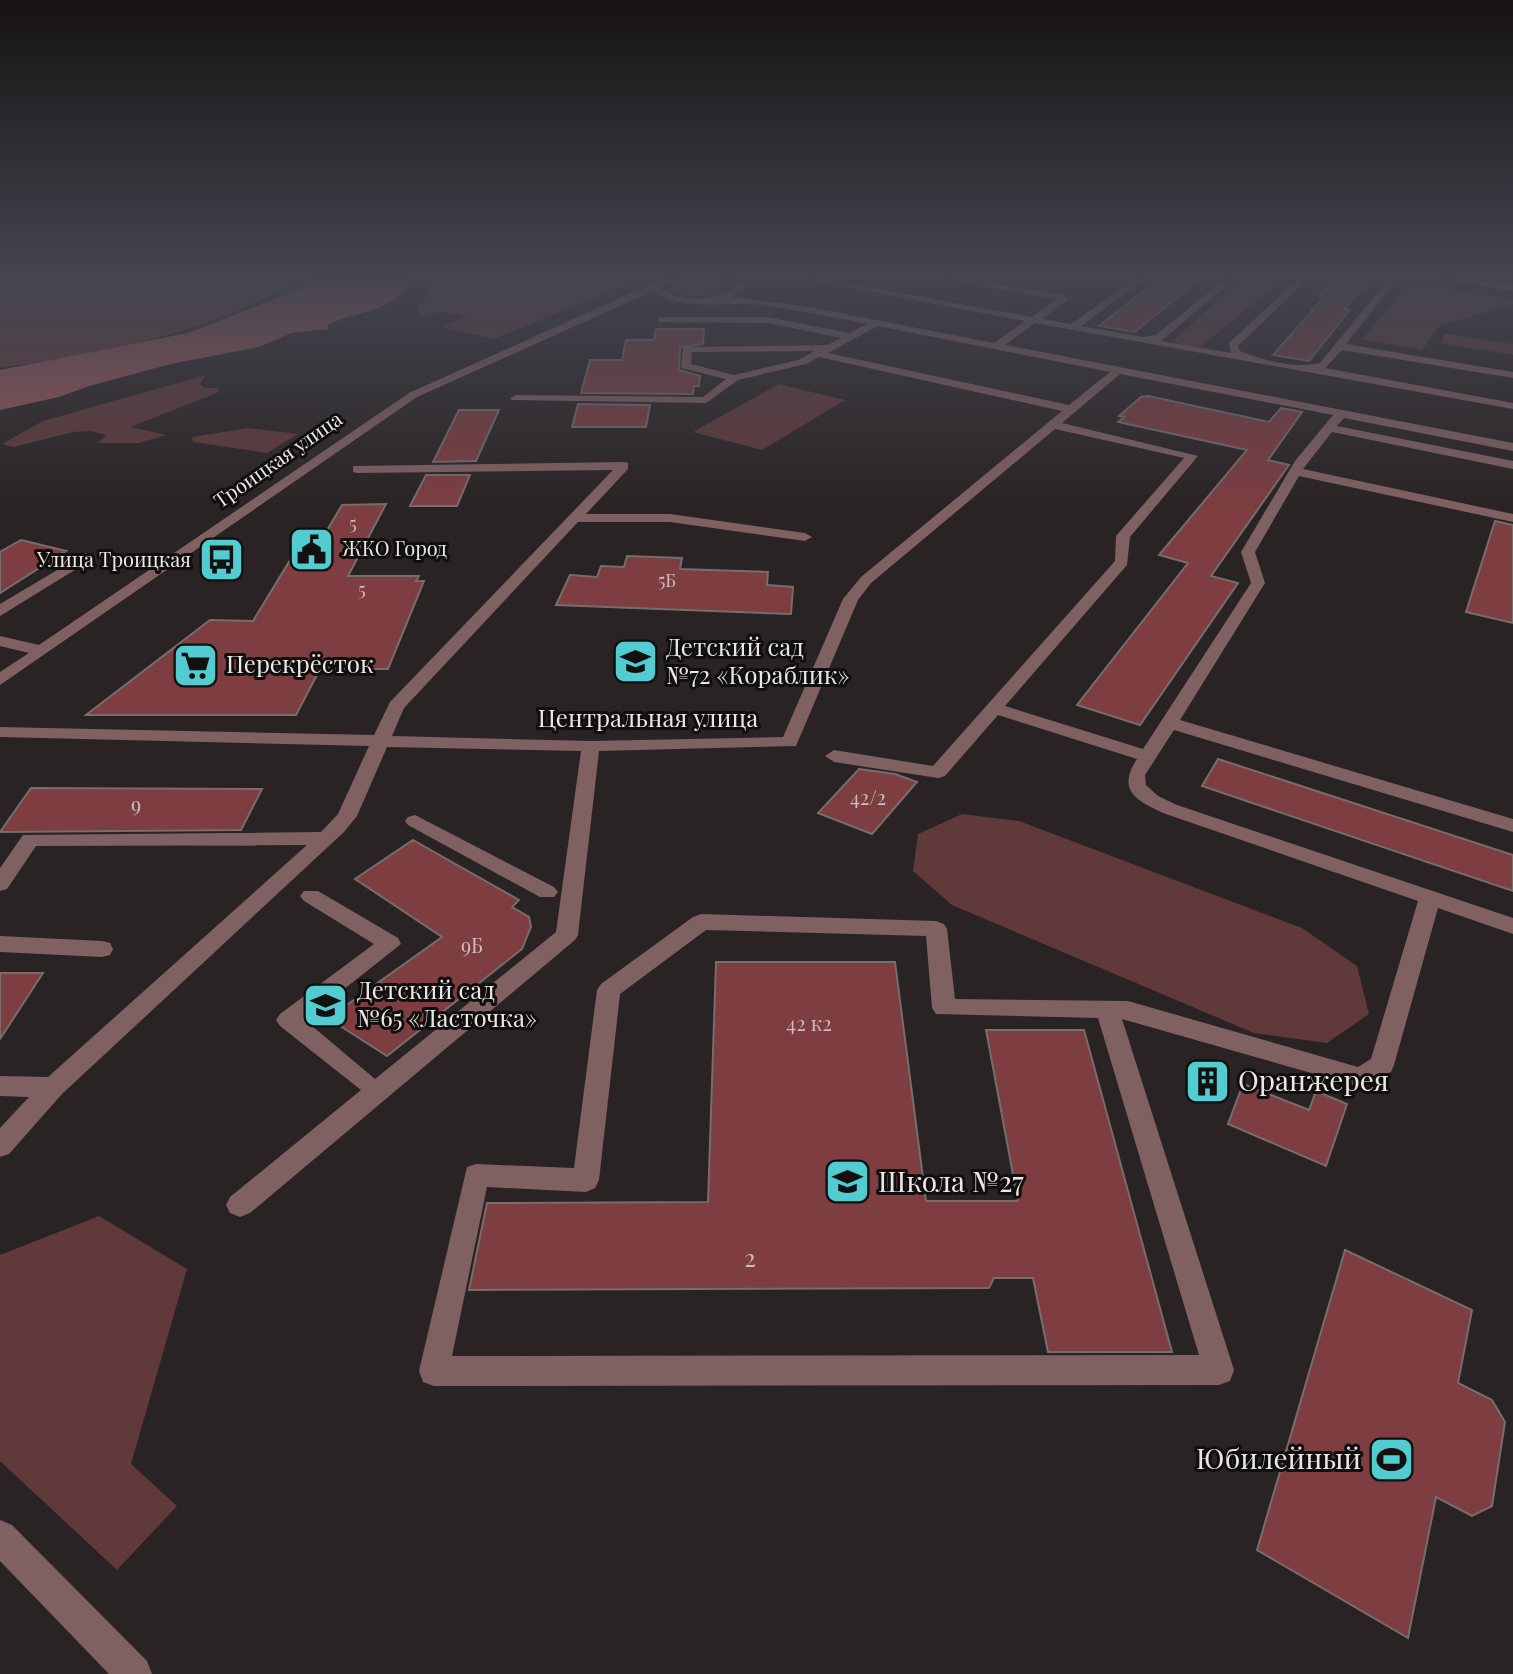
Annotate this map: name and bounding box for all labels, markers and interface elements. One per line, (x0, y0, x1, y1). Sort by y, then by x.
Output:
street label: Троицкая улица (208, 404, 347, 513)
house number: 5 (349, 511, 357, 535)
public building icon: ЖКО Город (287, 525, 335, 573)
place label: ЖКО Город (342, 534, 448, 561)
bus stop icon: Улица Троицкая (198, 536, 246, 584)
place label: Улица Троицкая (36, 545, 191, 572)
house number: 5Б (658, 568, 676, 592)
house number: 5 (358, 577, 366, 601)
place label: Детский сад №72 «Кораблик» (666, 630, 850, 690)
school or university icon: Детский сад №72 «Кораблик» (611, 638, 659, 686)
supermarket icon: Перекрёсток (171, 641, 219, 689)
place label: Перекрёсток (226, 647, 374, 679)
street label: Центральная улица (538, 701, 758, 733)
house number: 42/2 (850, 783, 886, 810)
house number: 9 (131, 790, 141, 817)
house number: 9Б (461, 931, 483, 958)
place label: Детский сад №65 «Ласточка» (357, 973, 537, 1033)
school or university icon: Детский сад №65 «Ласточка» (302, 981, 350, 1029)
house number: 42 к2 (786, 1009, 832, 1036)
building icon: Оранжерея (1183, 1057, 1231, 1105)
place label: Оранжерея (1238, 1061, 1389, 1098)
school or university icon: Школа №27 (823, 1158, 871, 1206)
place label: Школа №27 (878, 1162, 1024, 1199)
house number: 2 (744, 1241, 756, 1273)
sports icon: Юбилейный (1368, 1435, 1416, 1483)
place label: Юбилейный (1196, 1439, 1361, 1476)

